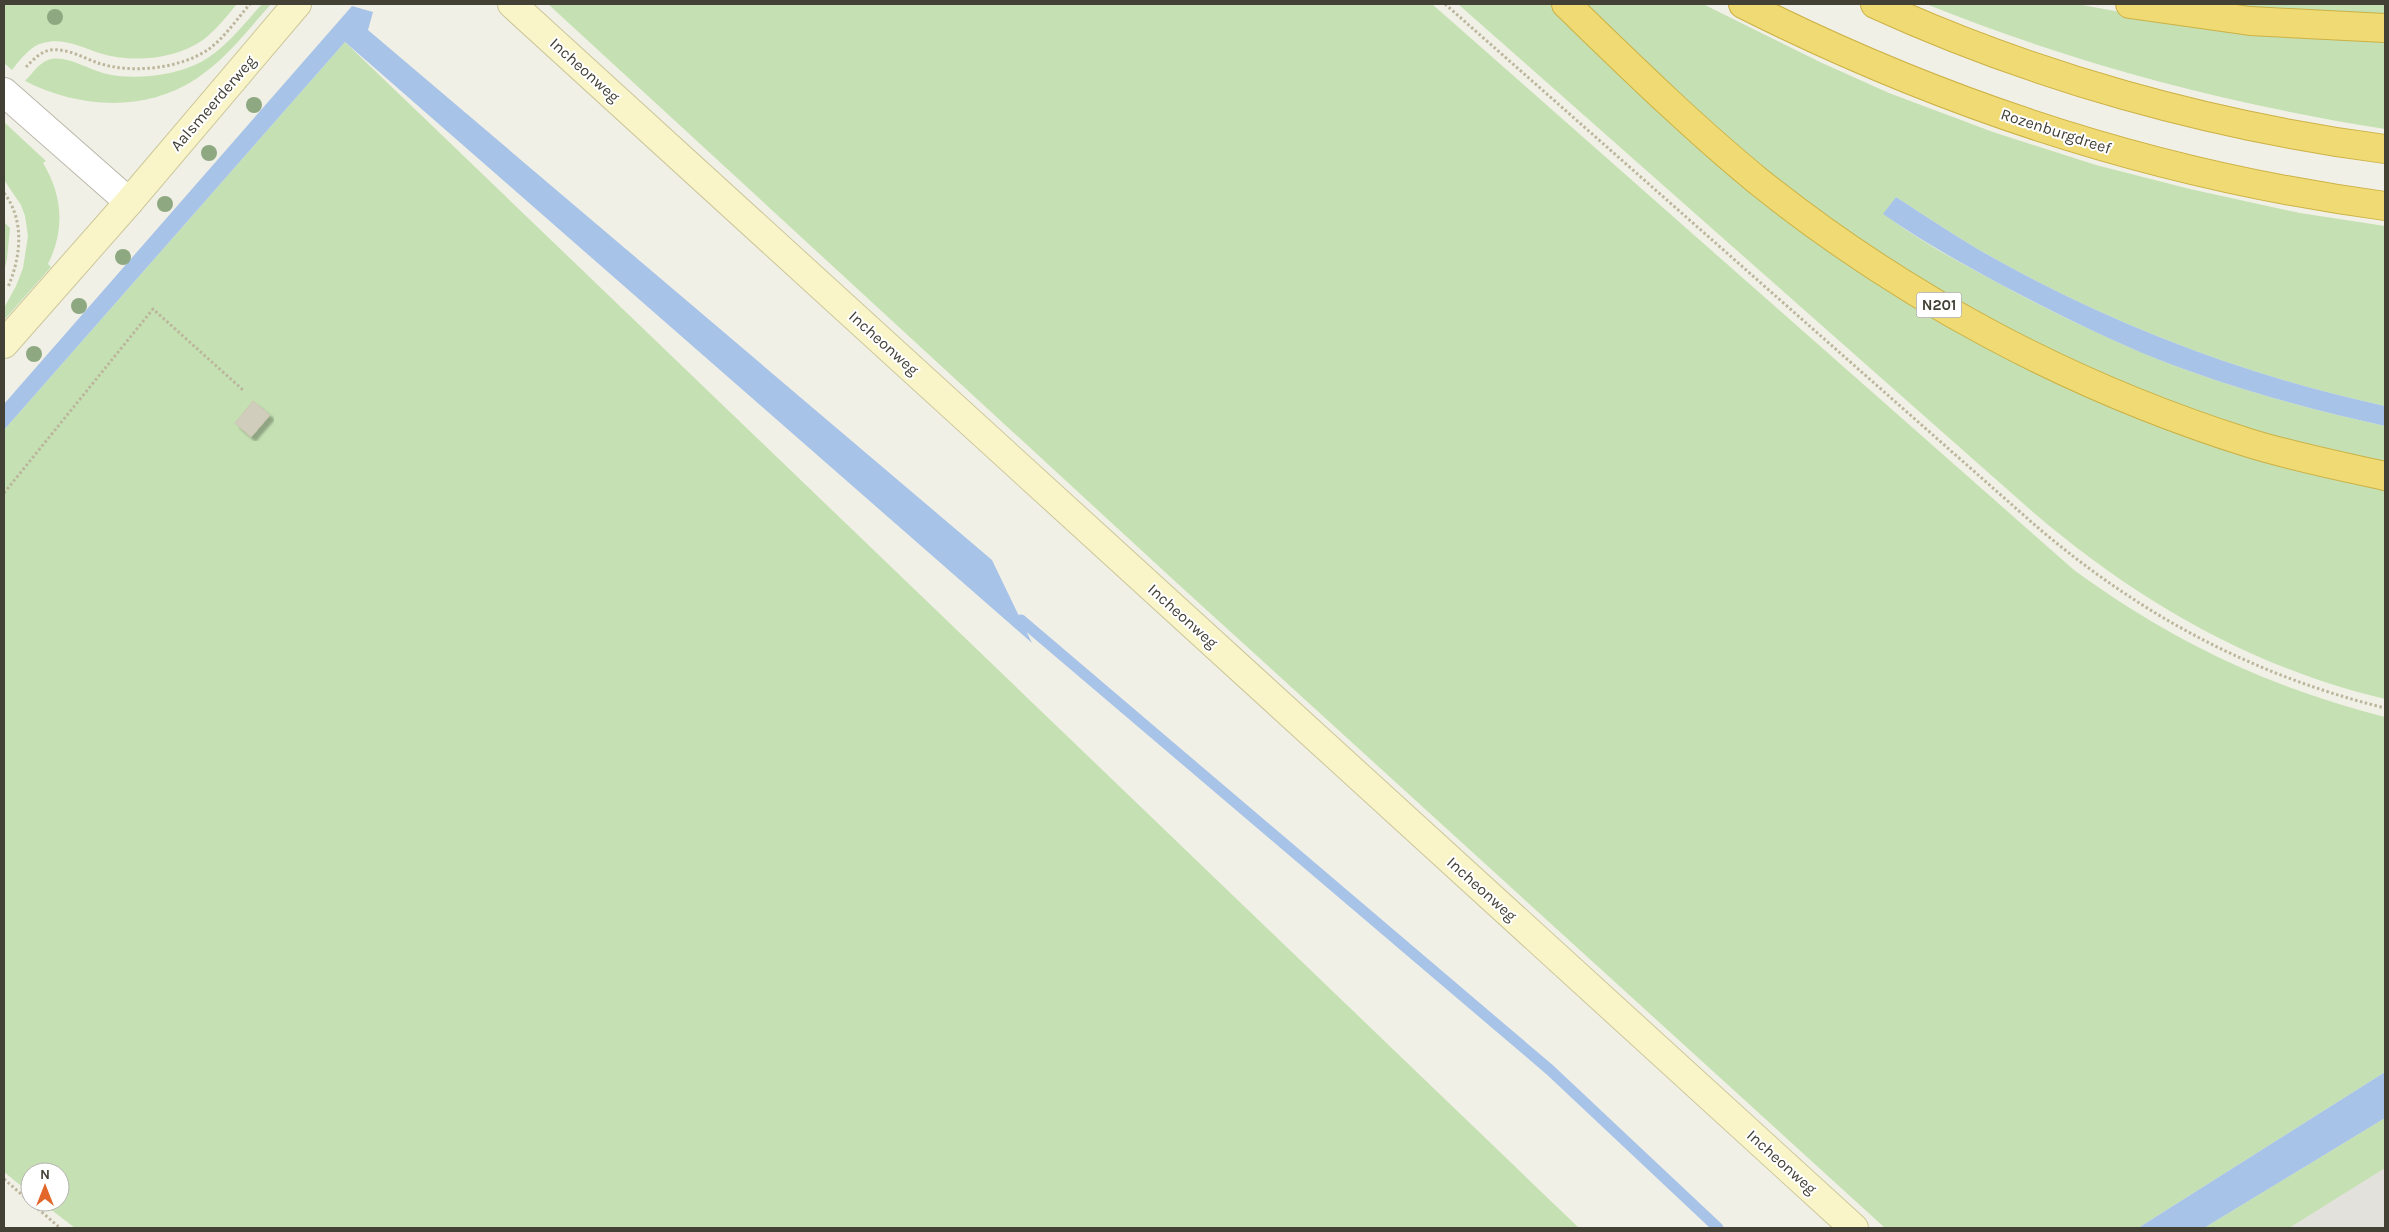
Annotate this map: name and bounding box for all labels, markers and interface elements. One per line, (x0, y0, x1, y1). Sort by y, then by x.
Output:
street label: Incheonweg (546, 34, 624, 106)
street label: Aalsmeerderweg (166, 51, 260, 155)
street label: Rozenburgdreef (1998, 104, 2114, 158)
road number: N201 (1916, 292, 1962, 318)
street label: Incheonweg (845, 307, 923, 379)
street label: Incheonweg (1144, 580, 1222, 652)
street label: Incheonweg (1443, 853, 1521, 925)
street label: Incheonweg (1743, 1126, 1821, 1198)
north arrow (20, 1162, 70, 1212)
text: N (40, 1166, 50, 1183)

